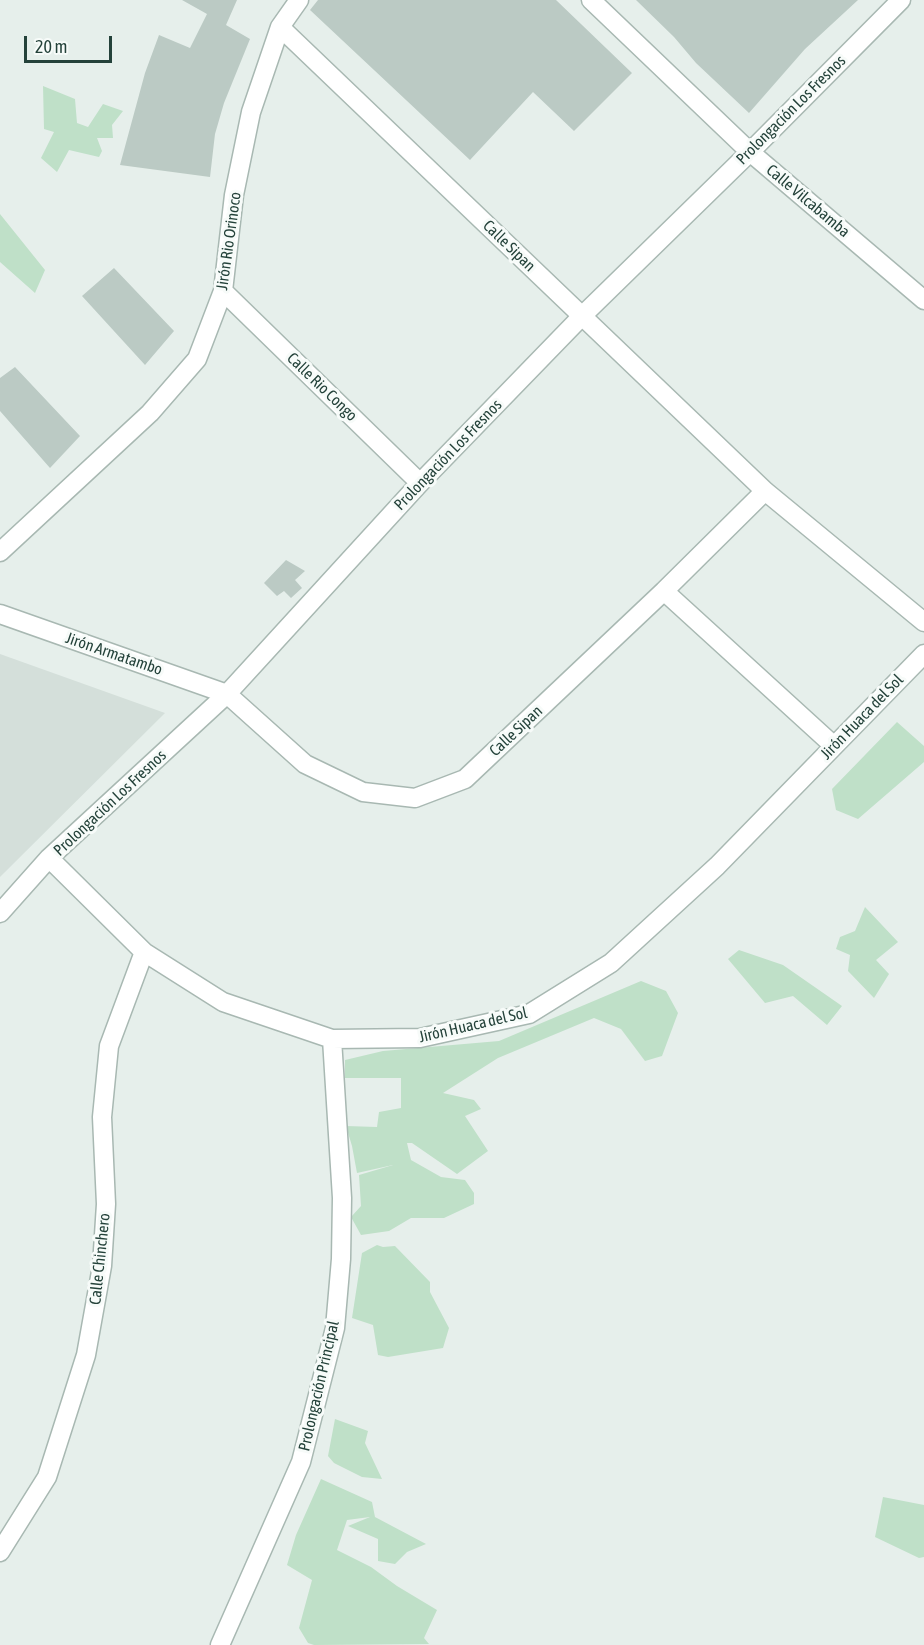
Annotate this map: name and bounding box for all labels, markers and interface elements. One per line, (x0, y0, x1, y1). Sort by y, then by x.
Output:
scale bar (27, 24, 116, 62)
text: 20 m (35, 36, 67, 57)
street label: Prolongación Los Fresnos (732, 51, 850, 169)
street label: Calle Vilcabamba (762, 161, 854, 241)
street label: Jirón Rio Orinoco (213, 191, 245, 291)
street label: Calle Sipan (479, 216, 539, 276)
street label: Calle Rio Congo (283, 349, 361, 425)
street label: Prolongación Los Fresnos (390, 396, 506, 514)
street label: Jirón Armatambo (63, 628, 165, 680)
street label: Jirón Huaca del Sol (817, 670, 907, 764)
street label: Calle Sipan (485, 702, 547, 760)
street label: Prolongación Los Fresnos (50, 746, 170, 860)
street label: Jirón Huaca del Sol (417, 1003, 529, 1047)
street label: Calle Chinchero (86, 1212, 114, 1306)
street label: Prolongación Principal (295, 1319, 343, 1453)

